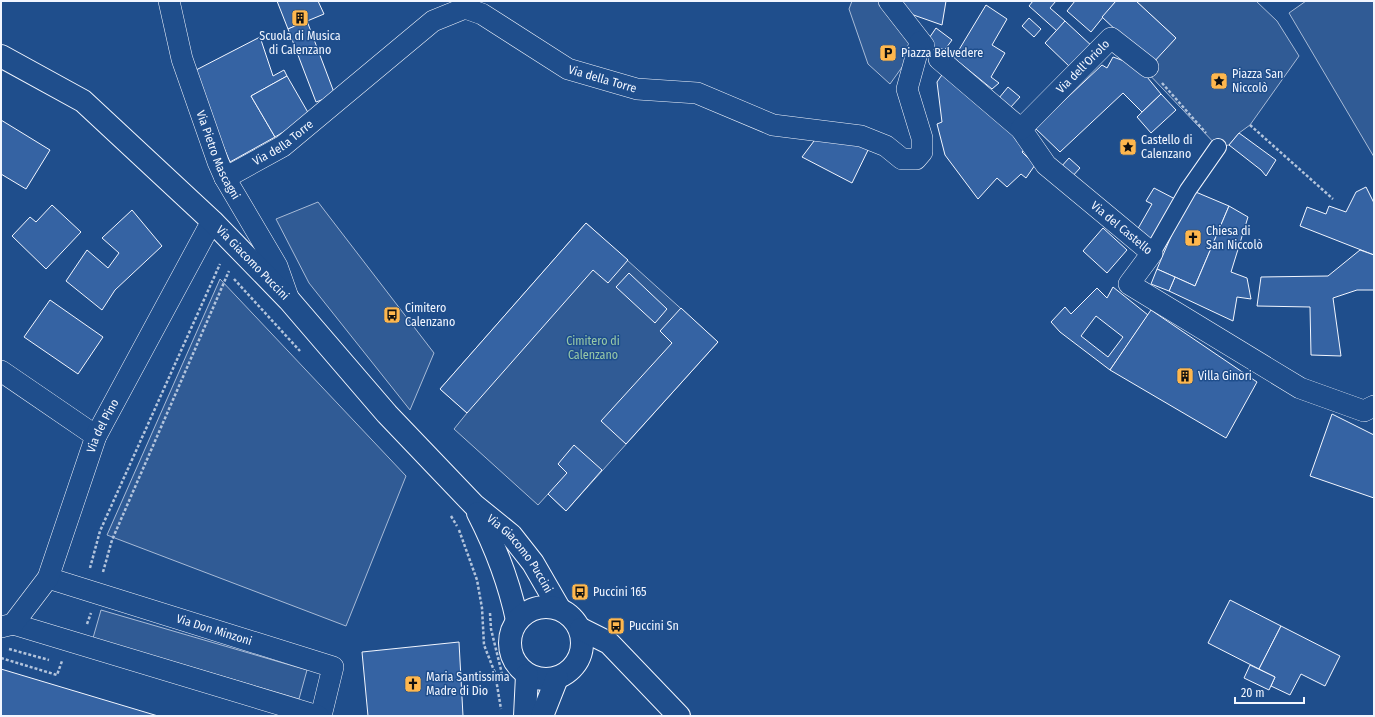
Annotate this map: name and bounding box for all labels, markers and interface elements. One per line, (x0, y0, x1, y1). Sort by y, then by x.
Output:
building icon: Scuola di Musica di Calenzano (290, 8, 310, 28)
place label: Scuola di Musica di Calenzano (259, 29, 341, 57)
street label: Via dell'Oriolo (1054, 37, 1112, 96)
parking icon: Piazza Belvedere (878, 43, 898, 63)
place label: Piazza Belvedere (901, 46, 983, 60)
street label: Via della Torre (567, 62, 638, 96)
place label: Piazza San Niccolò (1232, 67, 1283, 95)
place icon: Piazza San Niccolò (1209, 71, 1229, 91)
street label: Via Pietro Mascagni (194, 109, 243, 202)
street label: Via della Torre (250, 117, 316, 168)
place label: Castello di Calenzano (1141, 133, 1192, 161)
place icon: Castello di Calenzano (1118, 137, 1138, 157)
street label: Via del Castello (1088, 198, 1155, 257)
street label: Via Giacomo Puccini (213, 223, 292, 303)
place label: Chiesa di San Niccolò (1206, 224, 1263, 252)
church icon: Chiesa di San Niccolò (1183, 228, 1203, 248)
place label: Cimitero Calenzano (405, 301, 455, 329)
bus stop icon: Cimitero Calenzano (382, 305, 402, 325)
park label: Cimitero di Calenzano (566, 334, 620, 362)
building icon: Villa Ginori (1175, 366, 1195, 386)
place label: Villa Ginori (1198, 369, 1252, 383)
street label: Via del Pino (84, 397, 122, 454)
street label: Via Giacomo Puccini (484, 511, 556, 596)
bus stop icon: Puccini 165 (570, 582, 590, 602)
place label: Puccini 165 (593, 585, 647, 599)
street label: Via Don Minzoni (175, 611, 254, 648)
bus stop icon: Puccini Sn (606, 616, 626, 636)
place label: Puccini Sn (629, 619, 679, 633)
place label: Maria Santissima Madre di Dio (426, 670, 510, 698)
church icon: Maria Santissima Madre di Dio (403, 674, 423, 694)
scale bar (1235, 679, 1304, 705)
text: 20 m (1241, 686, 1265, 700)

